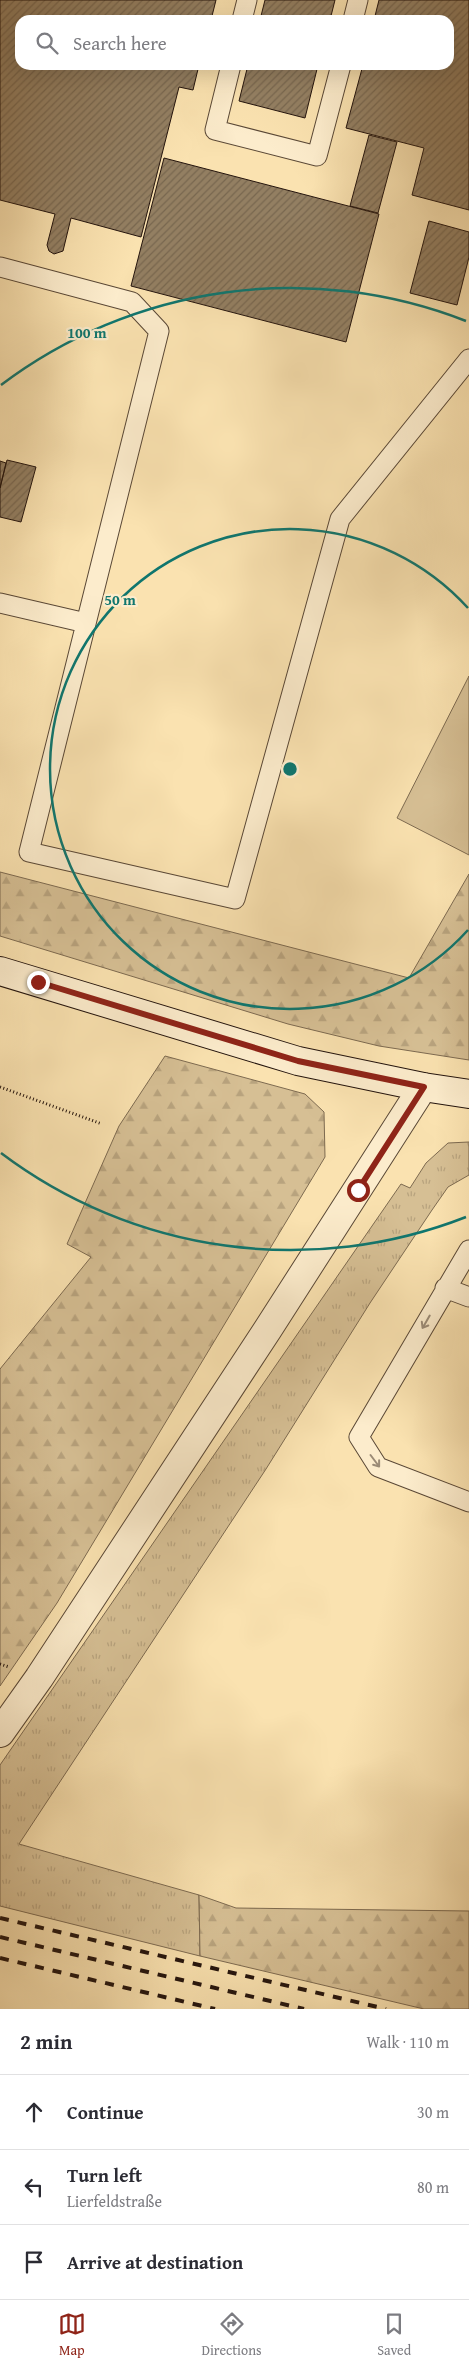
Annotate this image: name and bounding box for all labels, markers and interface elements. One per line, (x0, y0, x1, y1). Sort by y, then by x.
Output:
search box (15, 15, 454, 70)
icon: search (33, 29, 61, 57)
text: Search here (73, 29, 167, 57)
text: 100 m (67, 322, 107, 343)
text: 50 m (104, 589, 136, 610)
centre of rings (281, 760, 299, 778)
route end (27, 971, 50, 994)
route start (347, 1179, 370, 1202)
one-way arrow (420, 1314, 430, 1328)
one-way arrow (370, 1454, 380, 1468)
text: 2 min (20, 2026, 72, 2057)
text: Walk · 110 m (366, 2030, 449, 2054)
icon: ahead (20, 2098, 48, 2126)
text: Continue (67, 2098, 144, 2126)
text: 30 m (417, 2100, 449, 2124)
text: Turn left (67, 2161, 142, 2189)
icon: left (20, 2173, 48, 2201)
text: 80 m (417, 2175, 449, 2199)
text: Lierfeldstraße (67, 2189, 162, 2213)
icon: arrive (20, 2248, 48, 2276)
text: Arrive at destination (67, 2248, 243, 2276)
tab: Map (58, 2310, 86, 2360)
tab: Directions (201, 2310, 262, 2360)
tab: Saved (377, 2310, 411, 2360)

